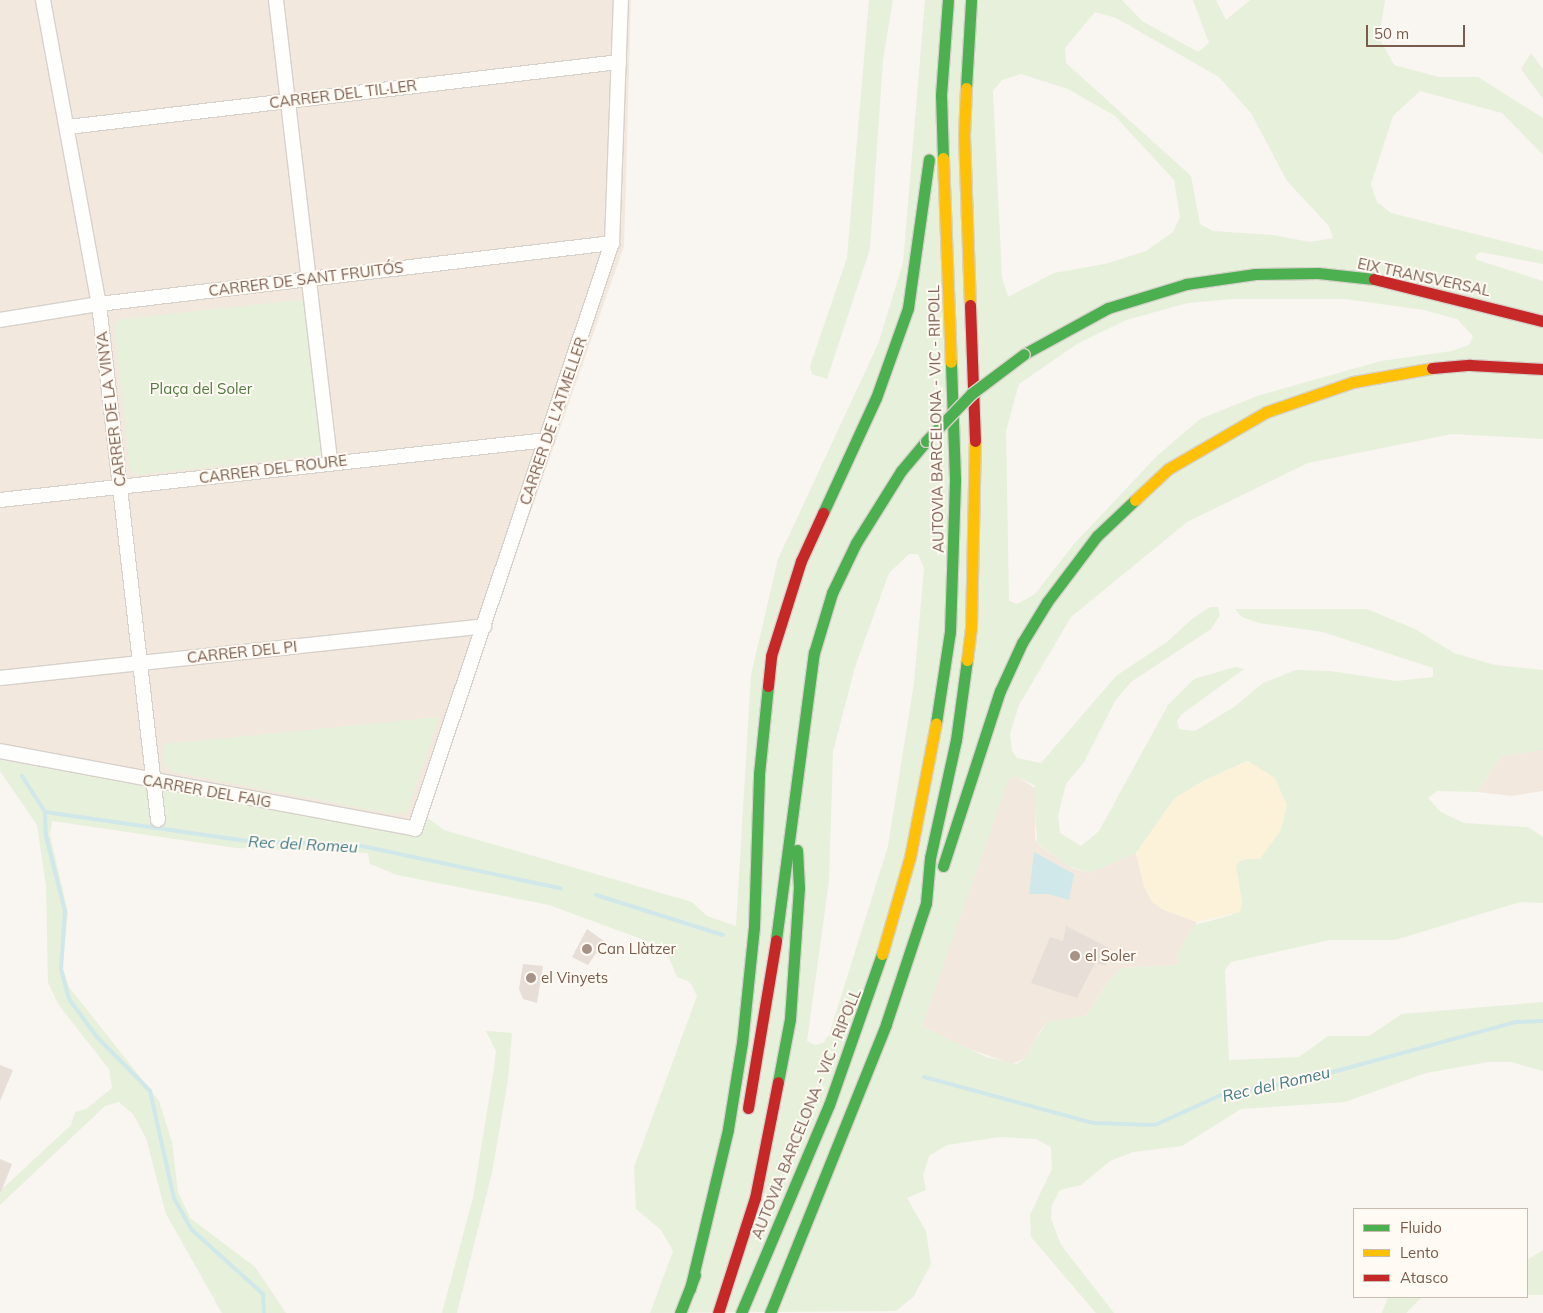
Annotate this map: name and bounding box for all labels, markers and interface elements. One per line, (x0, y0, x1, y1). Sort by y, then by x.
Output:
scale bar (1368, 15, 1467, 47)
text: 50 m (1374, 24, 1409, 43)
street label: CARRER DEL TIL·LER (268, 76, 418, 112)
street label: EIX TRANSVERSAL (1356, 254, 1492, 300)
street label: CARRER DE SANT FRUITÓS (207, 258, 405, 300)
street label: AUTOVIA BARCELONA - VIC - RIPOLL (925, 285, 947, 553)
street label: CARRER DE LA VINYA (93, 330, 129, 488)
street label: CARRER DE L'ATMELLER (516, 335, 590, 507)
park label: Plaça del Soler (150, 380, 252, 398)
street label: CARRER DEL ROURE (198, 451, 348, 487)
street label: CARRER DEL PI (186, 637, 298, 667)
street label: CARRER DEL FAIG (141, 771, 273, 811)
water label: Rec del Romeu (248, 832, 358, 856)
place label: Can Llàtzer (597, 940, 676, 958)
marker: Can Llàtzer (581, 943, 593, 955)
place label: el Soler (1085, 947, 1136, 965)
marker: el Soler (1069, 950, 1081, 962)
place label: el Vinyets (541, 969, 608, 987)
marker: el Vinyets (525, 972, 537, 984)
street label: AUTOVIA BARCELONA - VIC - RIPOLL (747, 986, 865, 1242)
water label: Rec del Romeu (1220, 1062, 1332, 1106)
legend (1353, 1208, 1528, 1298)
text: Fluido (1400, 1218, 1442, 1237)
text: Lento (1400, 1243, 1439, 1262)
text: Atasco (1400, 1268, 1448, 1287)

